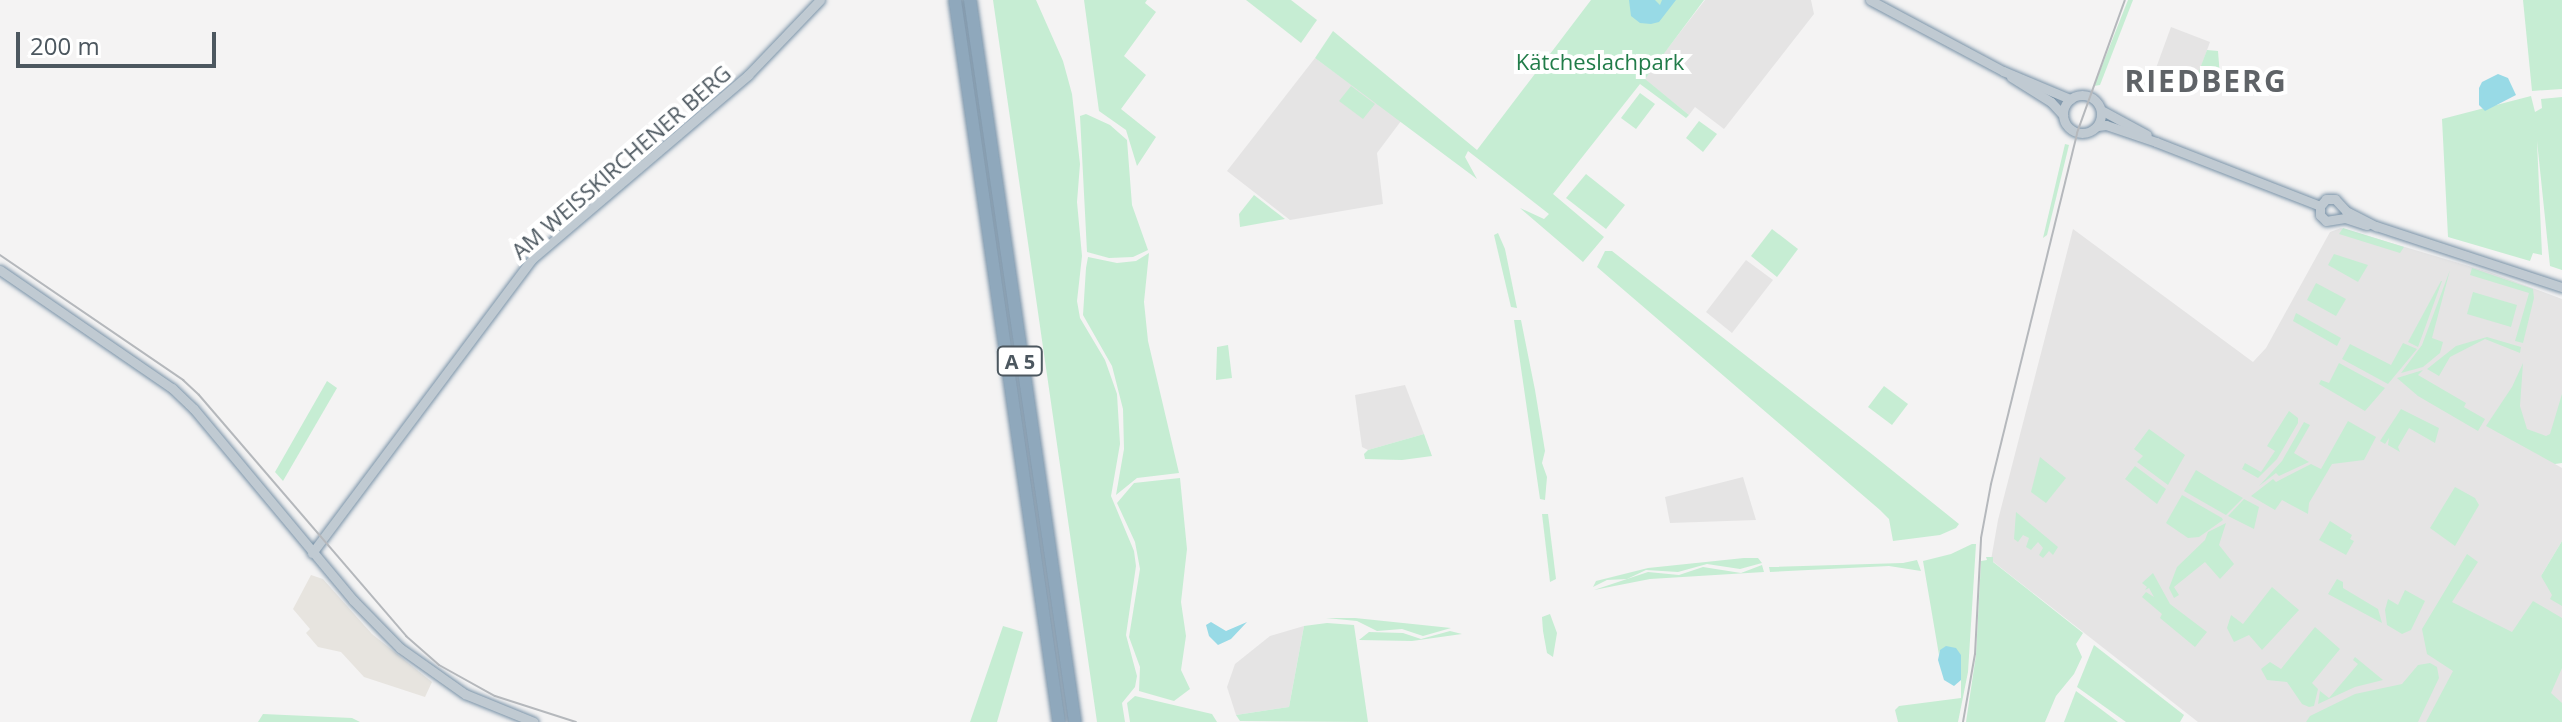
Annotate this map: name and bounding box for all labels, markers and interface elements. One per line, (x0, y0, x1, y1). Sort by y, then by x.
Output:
scale bar (20, 16, 220, 66)
text: 200 m (30, 29, 100, 62)
park label: Kätcheslachpark (1516, 49, 1684, 75)
street label: AM WEISSKIRCHENER BERG (506, 60, 736, 264)
district label: RIEDBERG (2124, 63, 2288, 99)
road number: A 5 (996, 345, 1044, 377)

